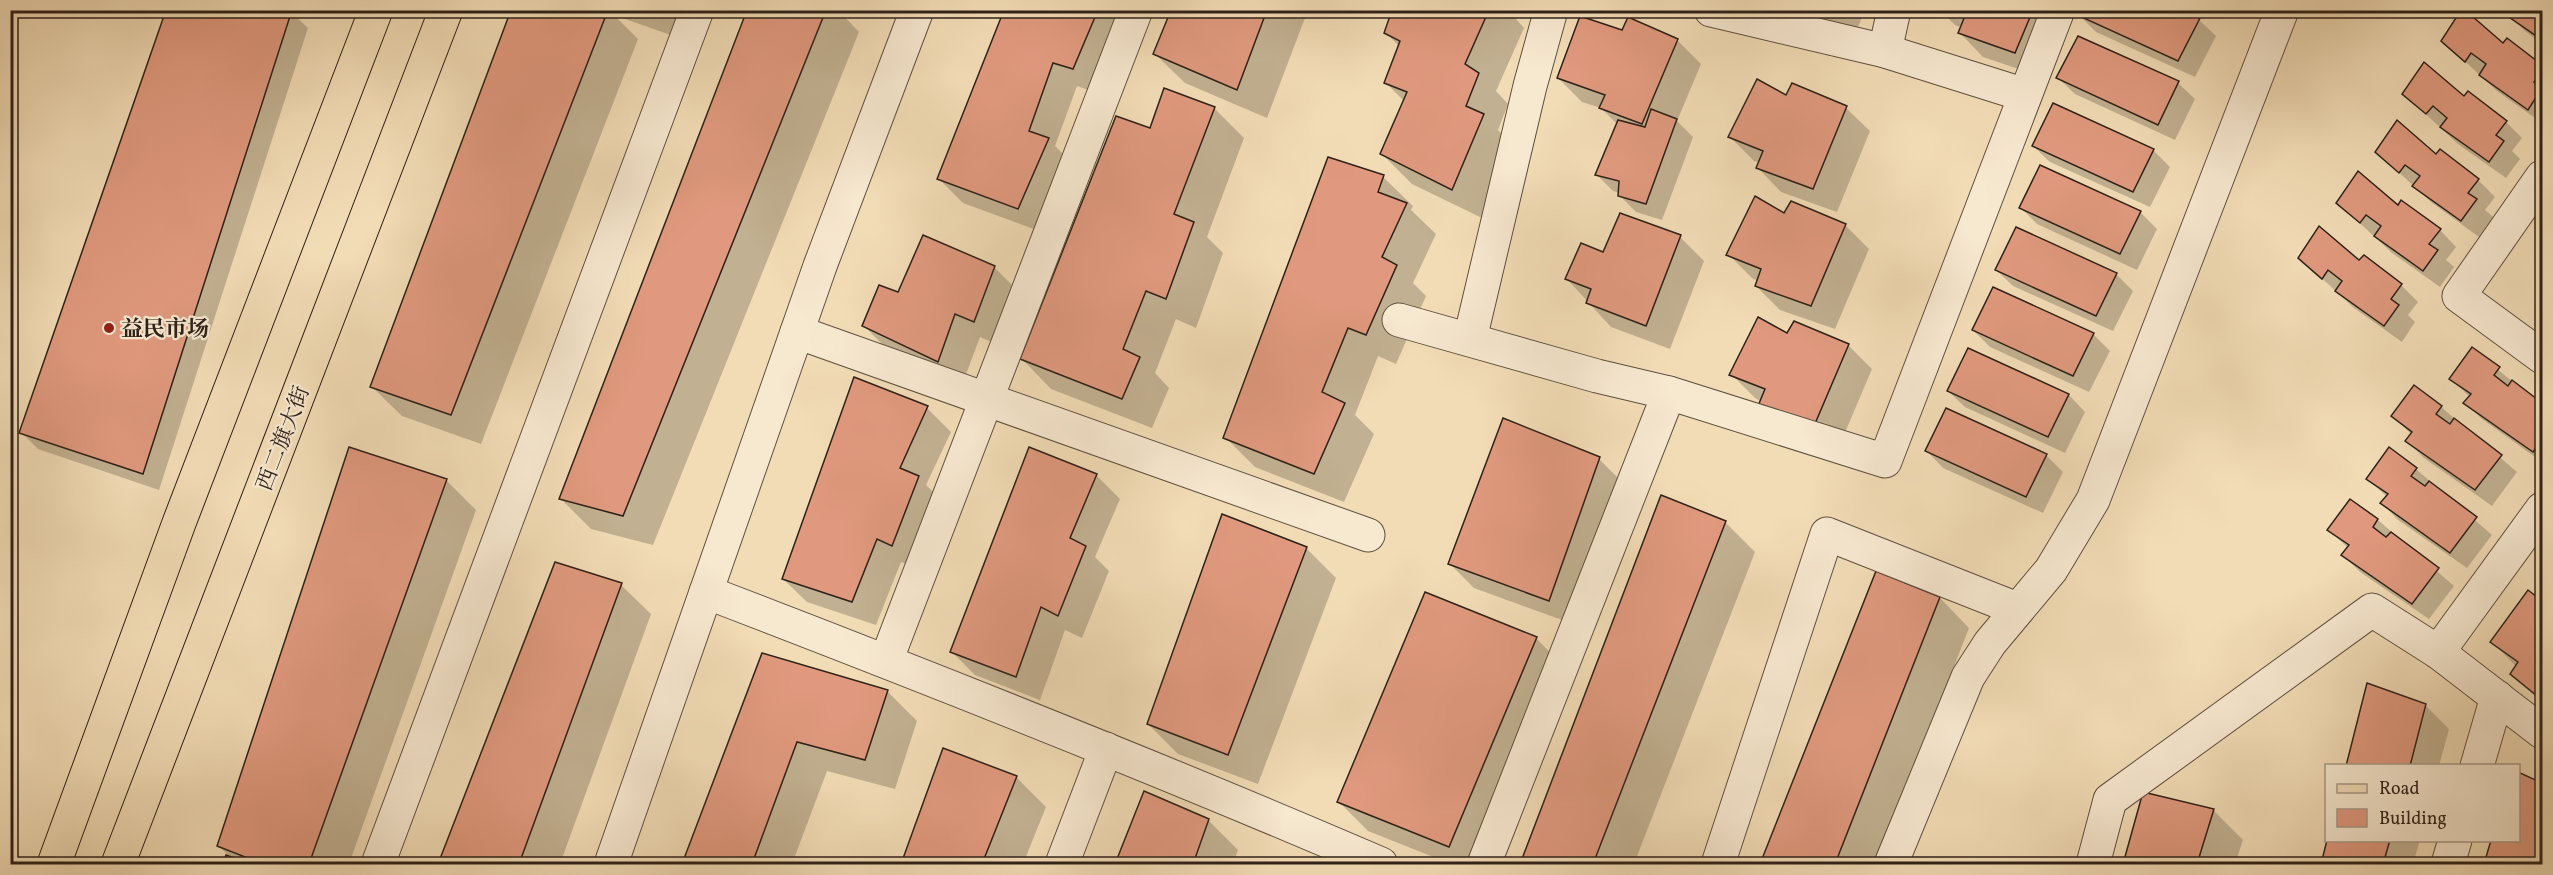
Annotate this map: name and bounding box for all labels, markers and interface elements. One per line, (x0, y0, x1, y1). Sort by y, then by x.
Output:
place label: 益民市场 (121, 315, 209, 346)
marker: 益民市场 (102, 321, 116, 335)
street label: 西二旗大街 (250, 382, 319, 496)
legend (2325, 764, 2520, 842)
text: Road (2379, 777, 2420, 802)
text: Building (2379, 807, 2447, 832)

